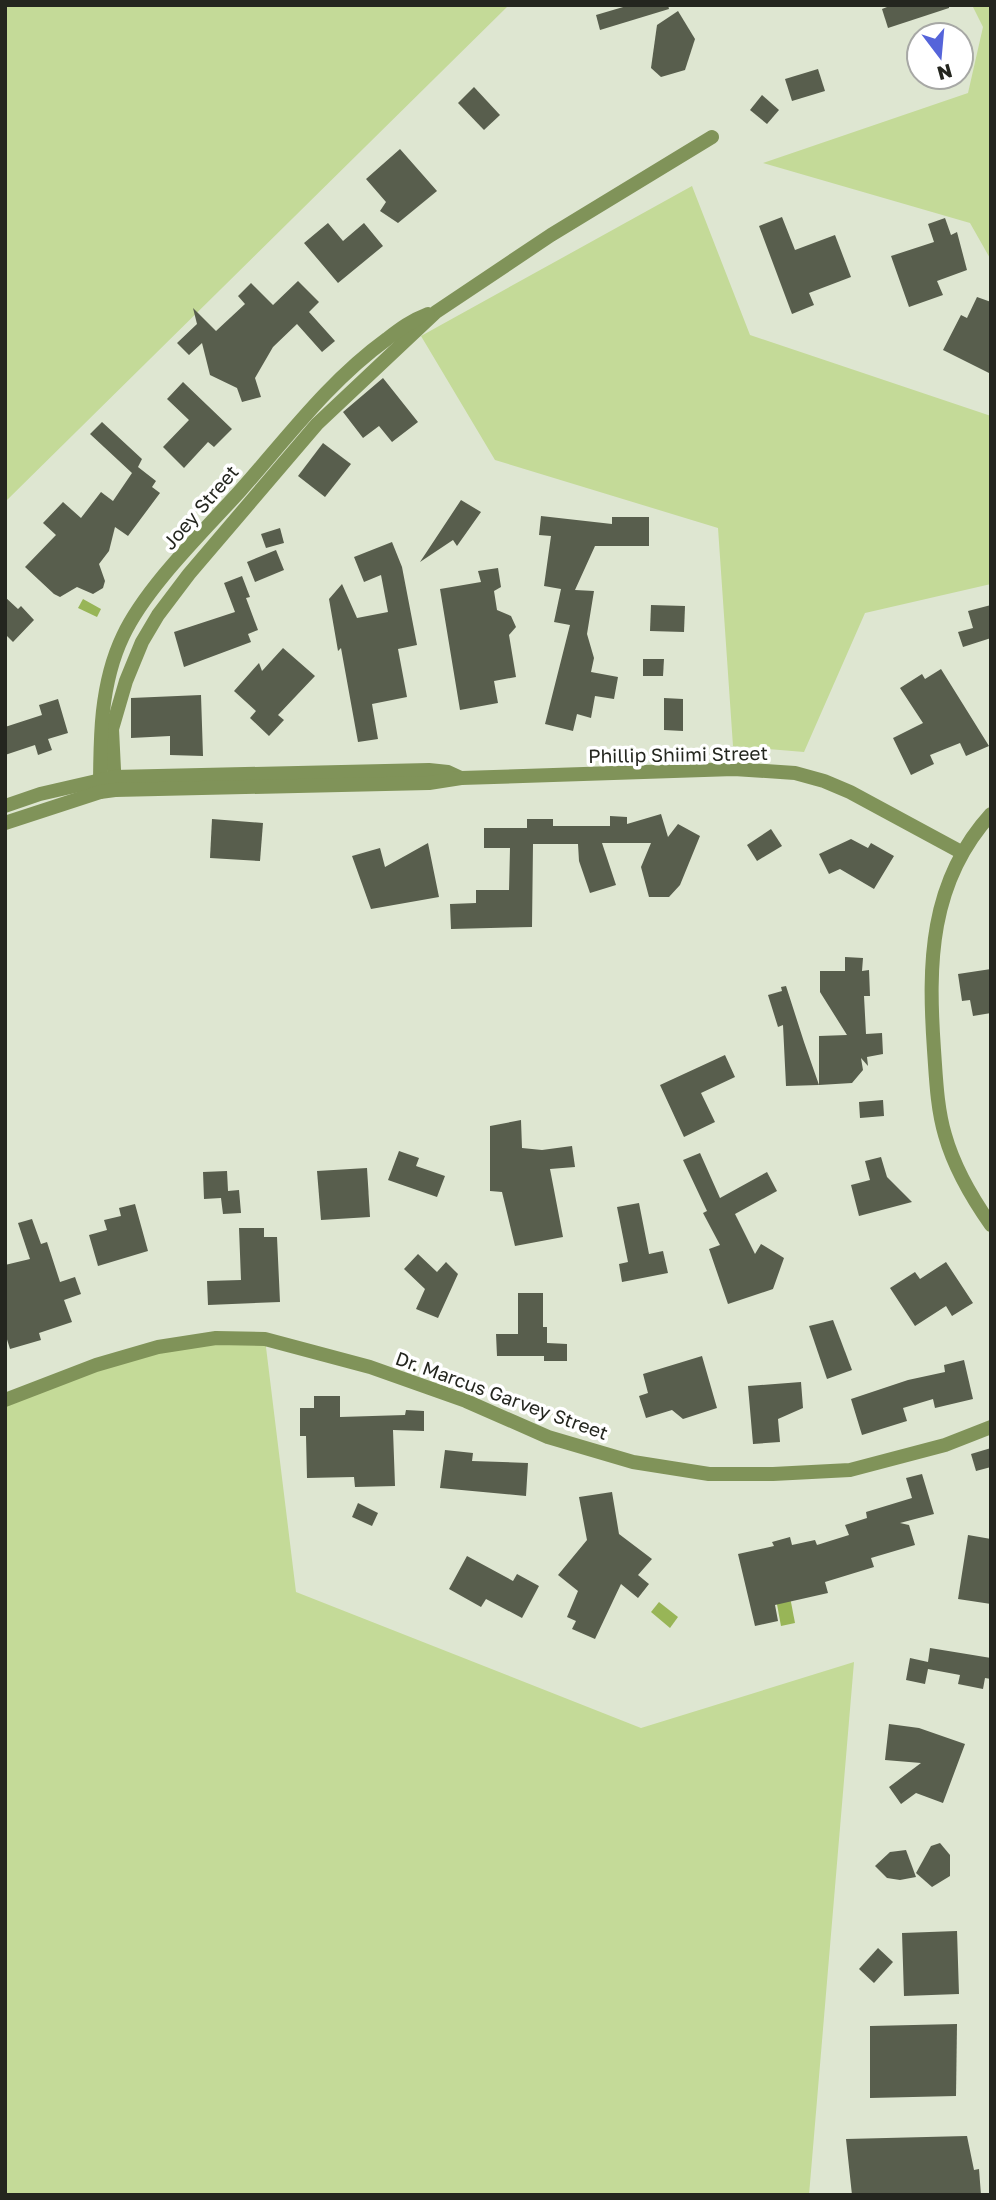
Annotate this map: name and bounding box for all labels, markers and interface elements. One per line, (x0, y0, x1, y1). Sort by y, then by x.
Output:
north arrow (905, 21, 975, 91)
text: N (935, 60, 955, 86)
street label: Joey Street (157, 460, 243, 554)
street label: Phillip Shiimi Street (588, 741, 768, 767)
street label: Dr. Marcus Garvey Street (393, 1346, 611, 1444)

